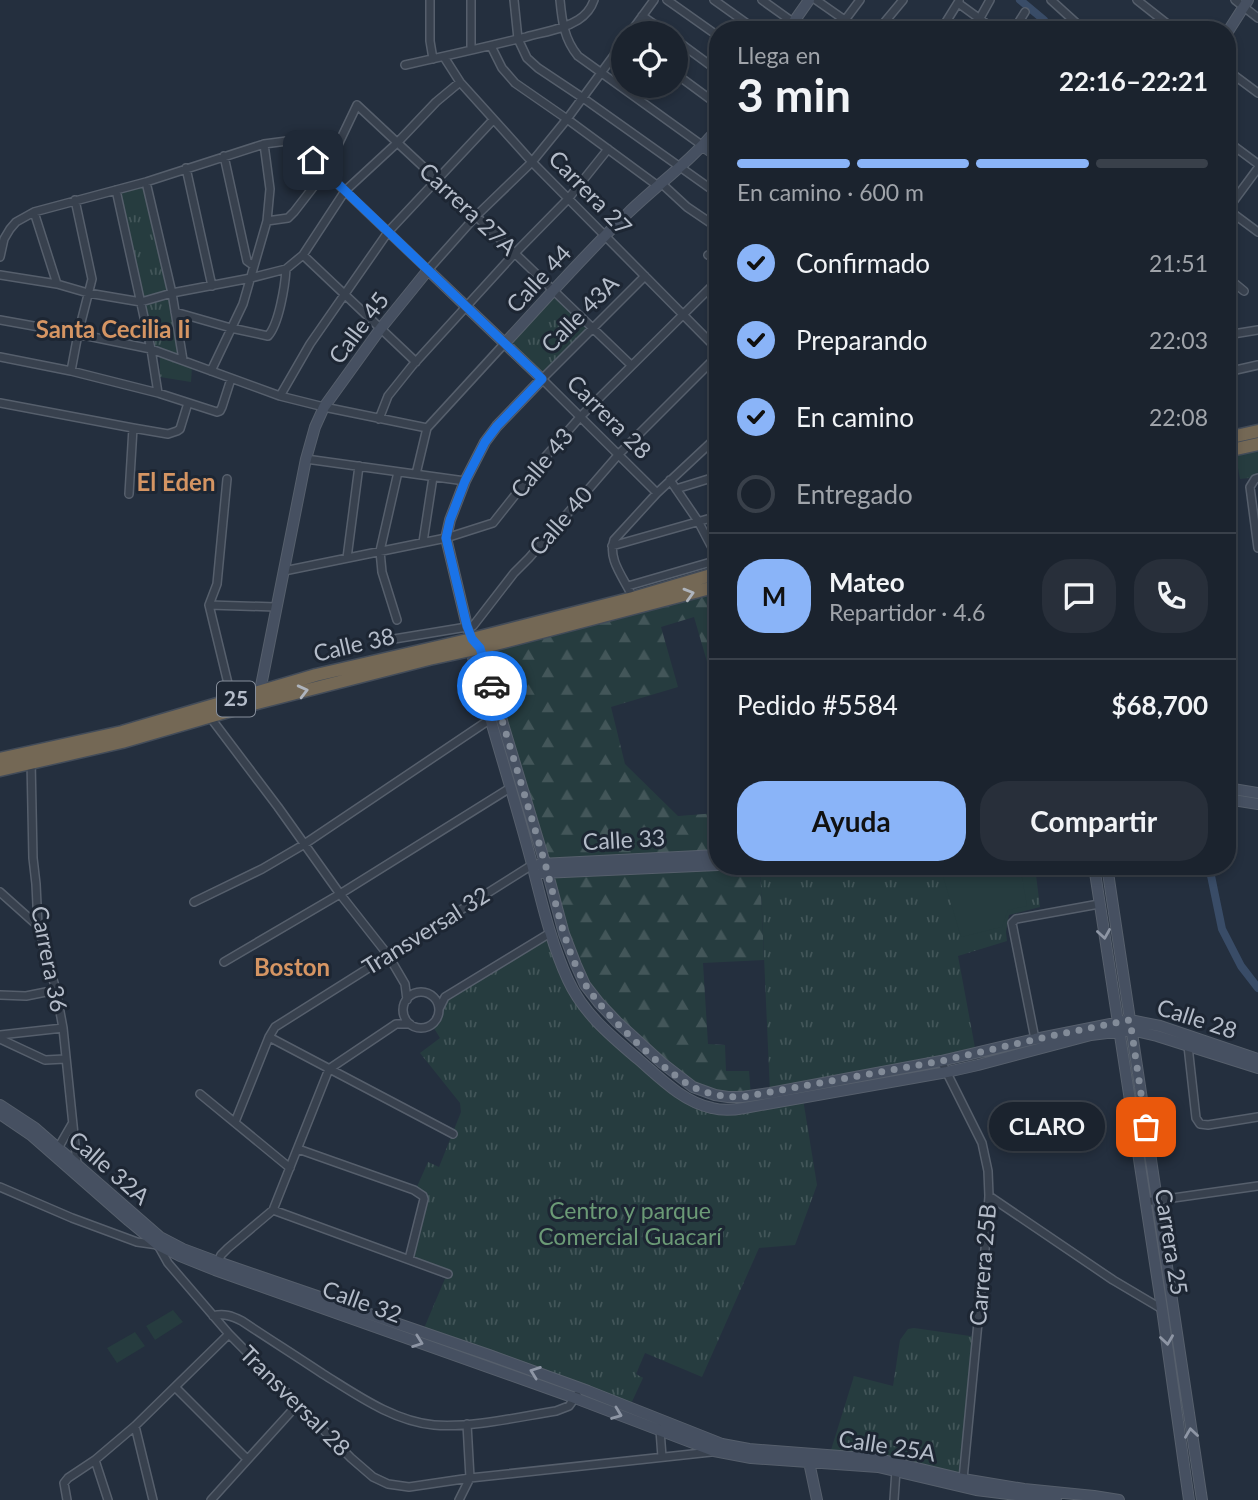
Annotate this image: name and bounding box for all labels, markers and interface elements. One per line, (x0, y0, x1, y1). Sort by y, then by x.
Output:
map controls (611, 21, 688, 98)
button: locate (611, 21, 688, 98)
text: Llega en (737, 41, 821, 69)
text: 22:16–22:21 (1059, 65, 1208, 97)
text: 3 min (737, 67, 851, 122)
pin (283, 130, 343, 190)
icon: home (294, 141, 332, 179)
street label: Carrera 27 (543, 144, 638, 241)
street label: Carrera 27A (414, 156, 524, 261)
text: En camino · 600 m (737, 178, 924, 206)
street label: Calle 44 (500, 239, 577, 318)
icon: check (737, 244, 775, 282)
text: Confirmado (796, 247, 930, 279)
text: 21:51 (1149, 249, 1208, 277)
street label: Calle 43A (535, 268, 624, 358)
street label: Calle 45 (322, 286, 394, 369)
district label: Santa Cecilia Ii (36, 314, 190, 343)
icon: check (737, 321, 775, 359)
text: Preparando (796, 324, 928, 356)
text: 22:03 (1149, 326, 1208, 354)
street label: Carrera 28 (562, 368, 658, 464)
icon: check (737, 398, 775, 436)
text: En camino (796, 401, 914, 433)
text: 22:08 (1149, 403, 1208, 431)
street label: Calle 43 (504, 422, 578, 503)
district label: El Eden (137, 467, 215, 496)
text: Entregado (796, 478, 913, 510)
street label: Calle 40 (523, 480, 598, 561)
button: chat (1042, 559, 1116, 633)
button: phone (1134, 559, 1208, 633)
text: Mateo (829, 566, 905, 598)
text: M (762, 580, 786, 612)
one-way arrow (682, 587, 694, 602)
text: Repartidor · 4.6 (829, 598, 985, 626)
street label: Calle 38 (310, 621, 397, 667)
courier (457, 651, 527, 721)
icon: car (473, 667, 511, 705)
road number: 25 (217, 682, 255, 716)
one-way arrow (297, 685, 309, 699)
text: Pedido #5584 (737, 689, 898, 721)
text: $68,700 (1111, 689, 1208, 721)
button: Ayuda (737, 781, 966, 861)
button: Compartir (980, 781, 1208, 861)
street label: Calle 33 (582, 823, 666, 855)
street label: Transversal 32 (357, 880, 494, 980)
street label: Carrera 36 (26, 903, 74, 1014)
one-way arrow (1096, 928, 1111, 940)
district label: Boston (254, 952, 330, 981)
street label: Calle 28 (1154, 992, 1241, 1044)
pin (1116, 1097, 1176, 1157)
callout: CLARO (988, 1102, 1104, 1152)
icon: bag (1127, 1108, 1165, 1146)
text: CLARO (1009, 1112, 1085, 1140)
street label: Calle 32A (64, 1125, 156, 1210)
street label: Carrera 25 (1150, 1187, 1194, 1297)
park label: Centro y parque Comercial Guacarí (538, 1196, 723, 1250)
street label: Carrera 25B (963, 1203, 1001, 1327)
street label: Calle 32 (319, 1274, 406, 1328)
one-way arrow (411, 1334, 423, 1348)
one-way arrow (1159, 1334, 1174, 1346)
street label: Transversal 28 (235, 1339, 357, 1461)
one-way arrow (529, 1366, 541, 1380)
one-way arrow (611, 1406, 623, 1420)
street label: Calle 25A (837, 1424, 938, 1467)
one-way arrow (1184, 1427, 1199, 1438)

